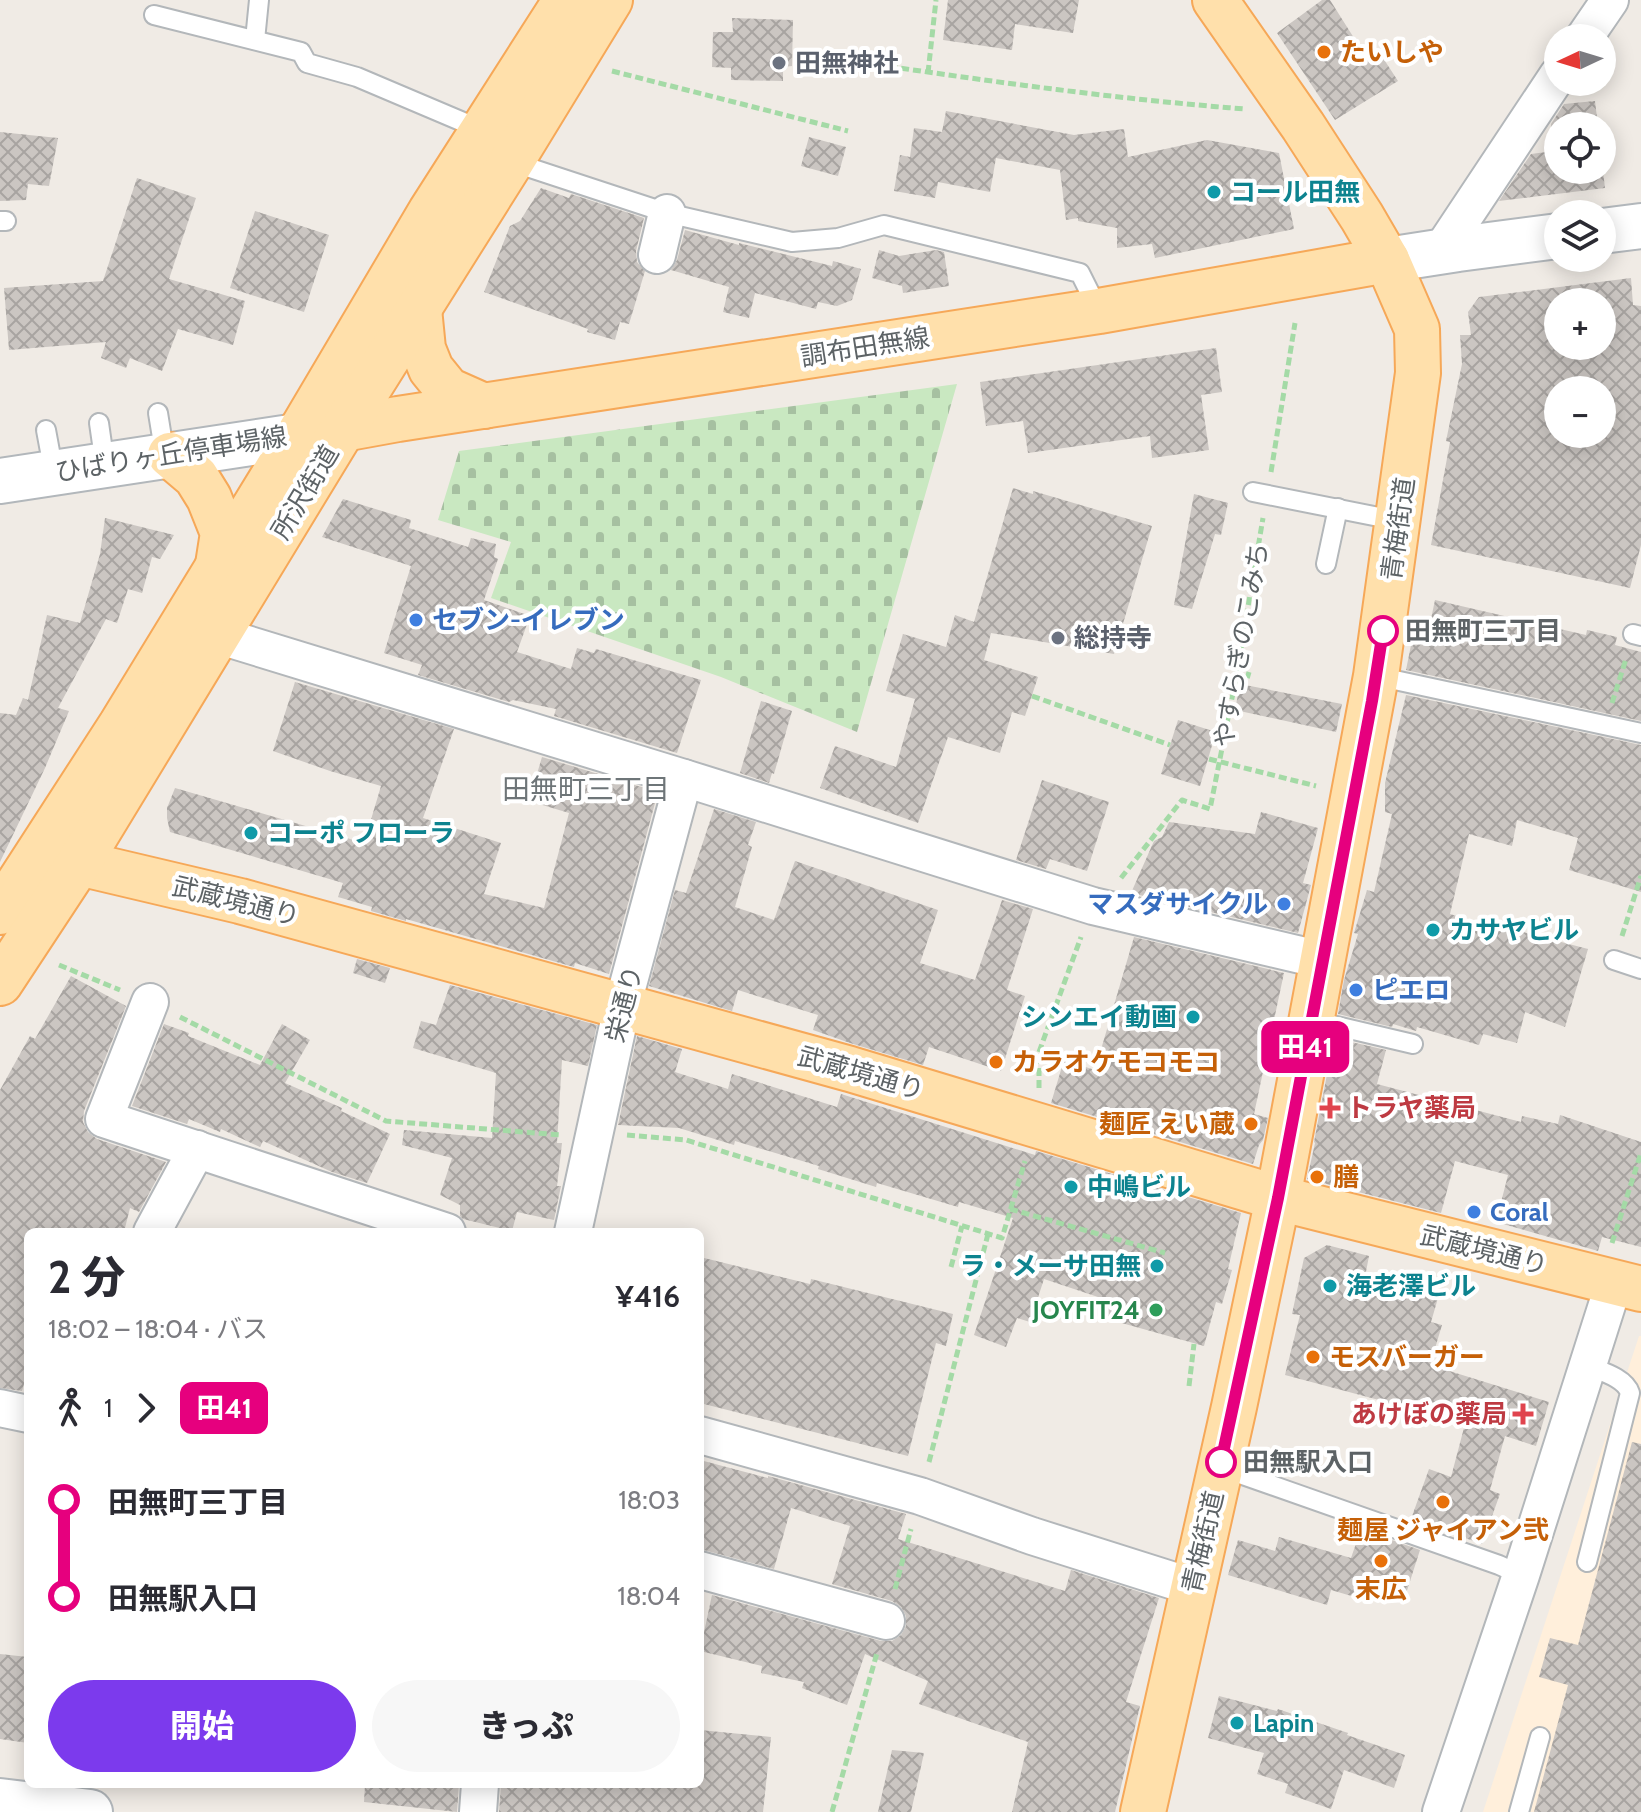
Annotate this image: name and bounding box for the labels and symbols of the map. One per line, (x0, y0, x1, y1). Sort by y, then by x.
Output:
north arrow (1544, 24, 1616, 96)
place label: たいしや (1340, 36, 1444, 68)
marker: たいしや (1315, 43, 1333, 61)
place label: 田無神社 (795, 47, 899, 79)
marker: 田無神社 (770, 54, 788, 72)
place label: コール田無 (1230, 176, 1360, 208)
marker: コール田無 (1205, 183, 1223, 201)
street label: 調布田無線 (798, 321, 932, 373)
street label: ひばりヶ丘停車場線 (53, 420, 289, 488)
street label: 所沢街道 (264, 439, 346, 545)
street label: 青梅街道 (1375, 475, 1421, 583)
street label: やすらぎのこみち (1207, 540, 1275, 750)
place label: セブン-イレブン (432, 604, 625, 636)
marker: セブン-イレブン (407, 611, 425, 629)
place label: 田無町三丁目 (1405, 615, 1561, 647)
marker: 田無町三丁目 (1368, 616, 1398, 646)
place label: 総持寺 (1074, 622, 1152, 654)
marker: 総持寺 (1049, 629, 1067, 647)
district label: 田無町三丁目 (502, 772, 670, 806)
place label: コーポ フローラ (267, 817, 455, 849)
marker: コーポ フローラ (242, 824, 260, 842)
street label: 武蔵境通り (169, 870, 303, 932)
place label: マスダサイクル (1087, 888, 1268, 920)
marker: マスダサイクル (1275, 895, 1293, 913)
place label: カサヤビル (1449, 914, 1579, 946)
marker: カサヤビル (1424, 921, 1442, 939)
street label: 栄通り (599, 962, 649, 1046)
place label: ピエロ (1372, 974, 1450, 1006)
marker: ピエロ (1347, 981, 1365, 999)
place label: シンエイ動画 (1021, 1001, 1177, 1033)
marker: シンエイ動画 (1184, 1008, 1202, 1026)
line badge: 田41 (1259, 1021, 1351, 1073)
street label: 武蔵境通り (794, 1040, 928, 1106)
place label: カラオケモコモコ (1012, 1046, 1220, 1078)
marker: カラオケモコモコ (987, 1053, 1005, 1071)
place label: トラヤ薬局 (1346, 1092, 1476, 1124)
marker: トラヤ薬局 (1321, 1099, 1339, 1117)
place label: 麺匠 えい蔵 (1099, 1108, 1235, 1140)
marker: 麺匠 えい蔵 (1242, 1115, 1260, 1133)
place label: 膳 (1333, 1161, 1359, 1193)
marker: 膳 (1308, 1168, 1326, 1186)
place label: 中嶋ビル (1087, 1171, 1191, 1203)
marker: 中嶋ビル (1062, 1178, 1080, 1196)
place label: Coral (1490, 1196, 1549, 1228)
marker: Coral (1465, 1203, 1483, 1221)
street label: 武蔵境通り (1417, 1219, 1551, 1281)
place label: ラ・メーサ田無 (960, 1250, 1141, 1282)
marker: ラ・メーサ田無 (1148, 1257, 1166, 1275)
place label: 海老澤ビル (1346, 1270, 1476, 1302)
marker: 海老澤ビル (1321, 1277, 1339, 1295)
place label: JOYFIT24 (1032, 1294, 1140, 1326)
marker: JOYFIT24 (1147, 1301, 1165, 1319)
place label: モスバーガー (1329, 1341, 1485, 1373)
marker: モスバーガー (1304, 1348, 1322, 1366)
place label: あけぼの薬局 (1351, 1398, 1507, 1430)
marker: あけぼの薬局 (1514, 1405, 1532, 1423)
place label: 田無駅入口 (1243, 1446, 1373, 1478)
marker: 田無駅入口 (1206, 1447, 1236, 1477)
street label: 青梅街道 (1176, 1488, 1230, 1596)
marker: 麺屋 ジャイアン弐 (1434, 1493, 1452, 1511)
place label: 麺屋 ジャイアン弐 (1337, 1514, 1549, 1546)
marker: 末広 (1372, 1552, 1390, 1570)
place label: 末広 (1355, 1573, 1407, 1605)
place label: Lapin (1253, 1707, 1314, 1739)
marker: Lapin (1228, 1714, 1246, 1732)

